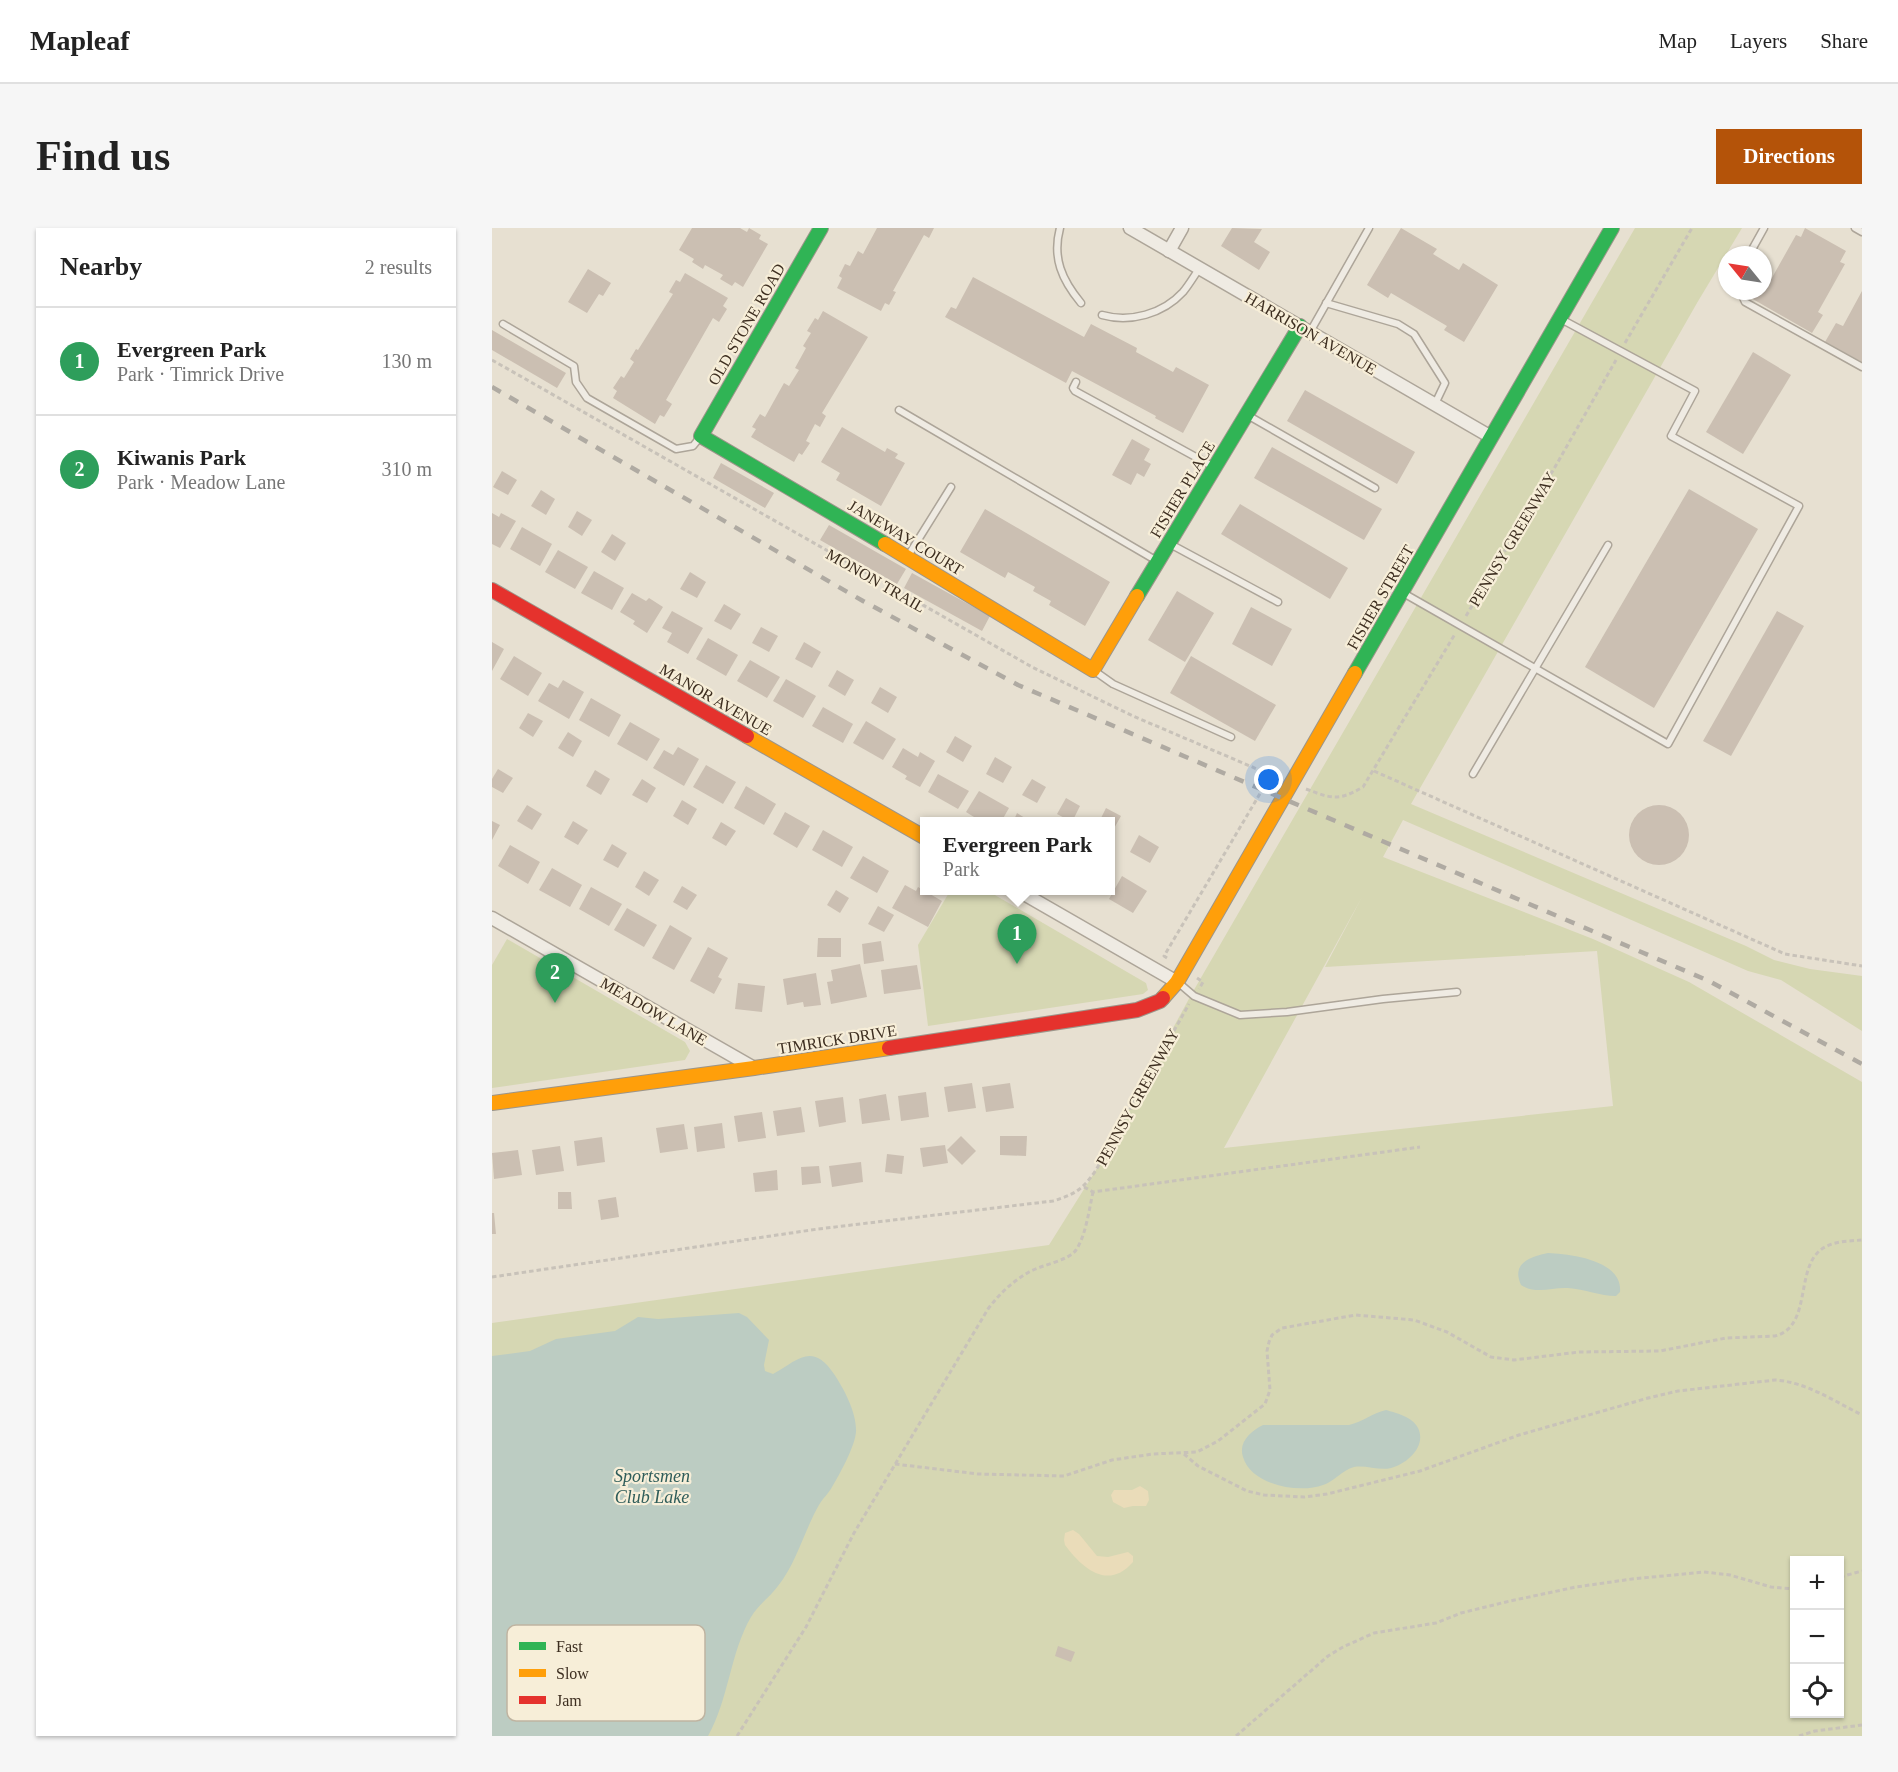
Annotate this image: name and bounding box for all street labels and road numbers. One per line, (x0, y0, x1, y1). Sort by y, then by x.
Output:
street label: OLD STONE ROAD (705, 260, 788, 388)
street label: HARRISON AVENUE (1242, 289, 1379, 378)
street label: FISHER PLACE (1147, 438, 1218, 541)
street label: PENNSY GREENWAY (1466, 469, 1560, 610)
street label: JANEWAY COURT (845, 496, 966, 579)
street label: FISHER STREET (1344, 542, 1417, 653)
street label: MONON TRAIL (823, 545, 928, 616)
street label: MANOR AVENUE (657, 660, 775, 738)
street label: MEADOW LANE (597, 974, 710, 1049)
street label: TIMRICK DRIVE (776, 1022, 898, 1057)
street label: PENNSY GREENWAY (1093, 1025, 1182, 1169)

